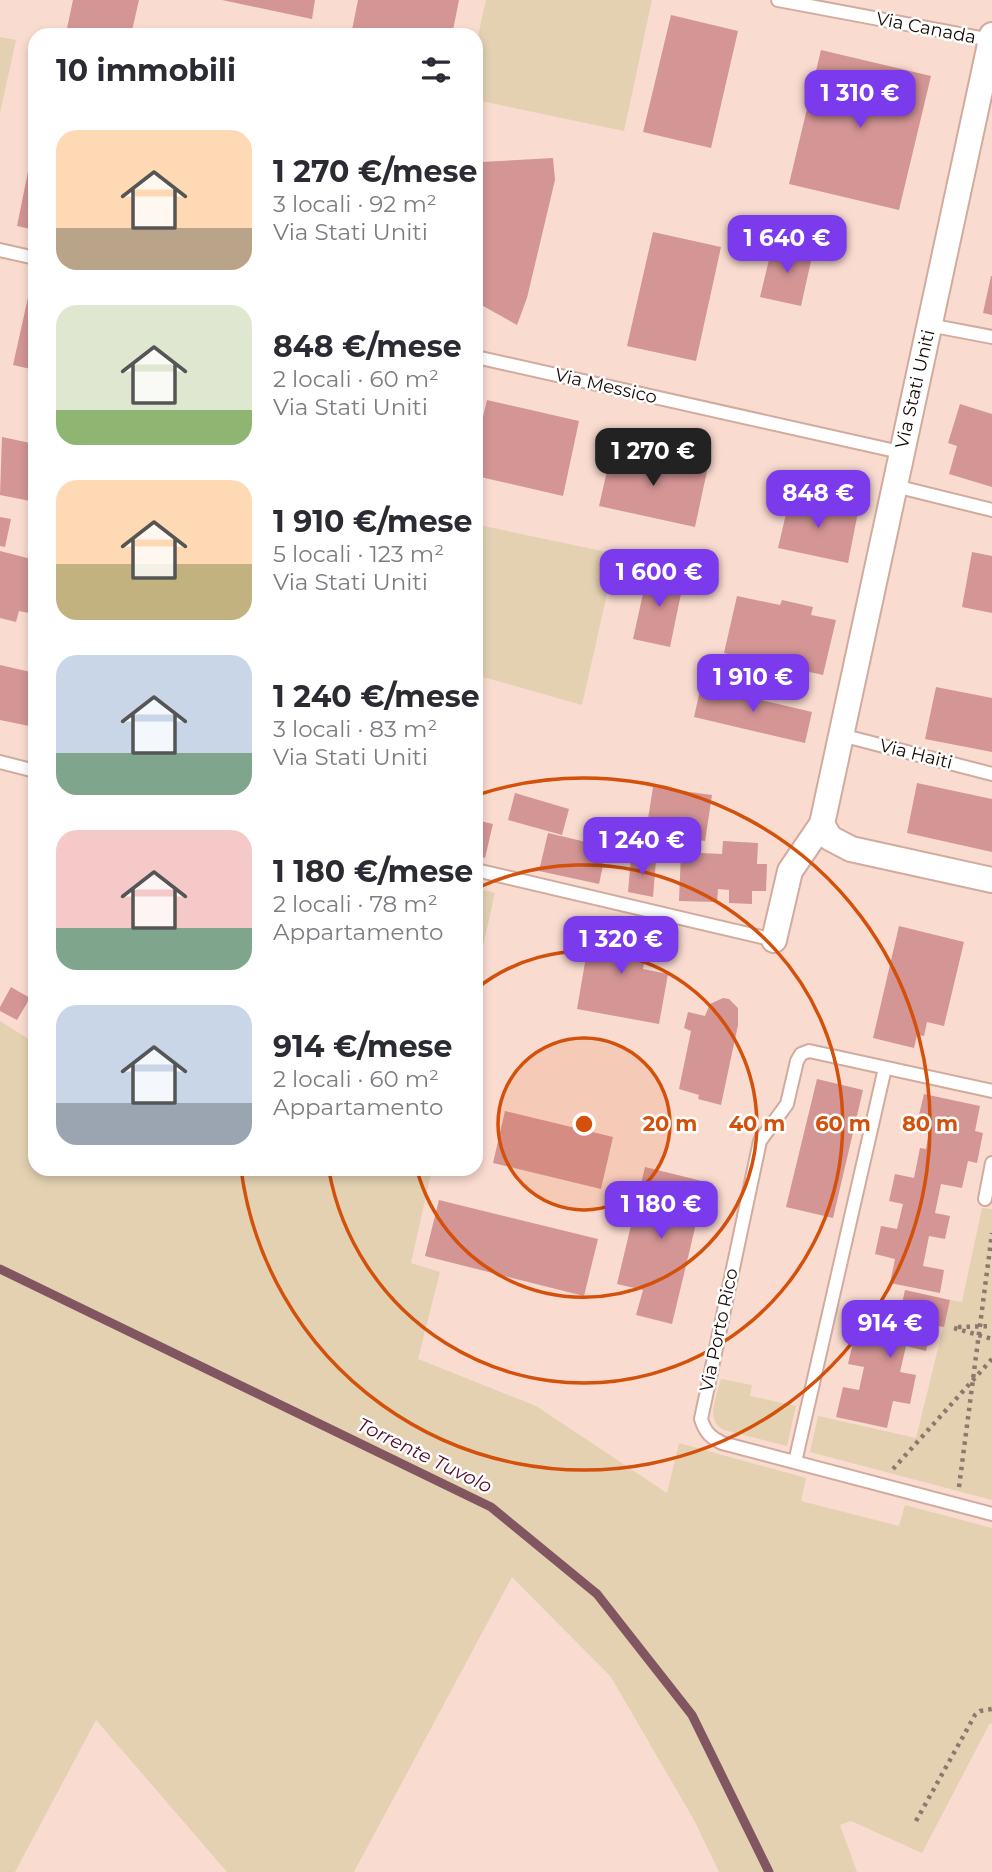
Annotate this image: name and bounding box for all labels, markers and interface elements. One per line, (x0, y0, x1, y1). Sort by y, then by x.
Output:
street label: Via Canada (874, 8, 978, 48)
icon: filters (417, 51, 455, 89)
text: 10 immobili (56, 52, 236, 89)
pin: 1 310 € (795, 71, 925, 130)
text: 1 310 € (821, 79, 899, 107)
text: 1 270 €/mese (273, 153, 477, 190)
icon: home (112, 158, 196, 242)
text: 3 locali · 92 m² (273, 190, 437, 218)
pin: 1 640 € (722, 216, 852, 275)
text: Via Stati Uniti (273, 218, 428, 246)
text: 1 640 € (744, 224, 830, 252)
street label: Via Stati Uniti (891, 327, 939, 451)
text: 848 €/mese (273, 328, 462, 365)
icon: home (112, 333, 196, 417)
street label: Via Messico (553, 364, 659, 408)
text: 2 locali · 60 m² (273, 365, 439, 393)
text: Via Stati Uniti (273, 393, 428, 421)
pin: 1 270 € (588, 428, 718, 488)
text: 1 270 € (611, 437, 695, 465)
pin: 848 € (769, 470, 867, 530)
text: 848 € (782, 479, 854, 507)
text: 1 910 €/mese (273, 503, 472, 540)
icon: home (112, 508, 196, 592)
text: 5 locali · 123 m² (273, 540, 444, 568)
pin: 1 600 € (594, 550, 724, 609)
text: 1 600 € (616, 558, 702, 586)
text: Via Stati Uniti (273, 568, 428, 596)
pin: 1 910 € (688, 654, 818, 714)
text: 1 910 € (713, 663, 793, 691)
text: 1 240 €/mese (273, 678, 480, 715)
icon: home (112, 683, 196, 767)
text: 3 locali · 83 m² (273, 715, 437, 743)
street label: Via Haiti (877, 734, 955, 774)
text: Via Stati Uniti (273, 743, 428, 771)
pin: 1 240 € (577, 818, 707, 877)
text: 1 240 € (599, 826, 685, 854)
text: 1 180 €/mese (273, 853, 473, 890)
icon: home (112, 858, 196, 942)
text: 2 locali · 78 m² (273, 890, 438, 918)
pin: 1 320 € (556, 916, 686, 976)
text: Appartamento (273, 918, 443, 946)
text: 1 320 € (579, 925, 663, 953)
text: 914 €/mese (273, 1028, 452, 1065)
icon: home (112, 1033, 196, 1117)
text: 2 locali · 60 m² (273, 1065, 439, 1093)
text: Appartamento (273, 1093, 443, 1121)
text: 20 m (643, 1111, 697, 1136)
text: 40 m (729, 1111, 785, 1136)
text: 60 m (815, 1111, 871, 1136)
text: 80 m (902, 1111, 958, 1136)
centre of rings (572, 1112, 596, 1136)
pin: 1 180 € (596, 1182, 726, 1241)
text: 1 180 € (621, 1190, 701, 1218)
street label: Via Porto Rico (695, 1266, 743, 1394)
pin: 914 € (841, 1300, 939, 1360)
text: 914 € (858, 1309, 922, 1337)
water label: Torrente Tuvolo (354, 1413, 496, 1498)

